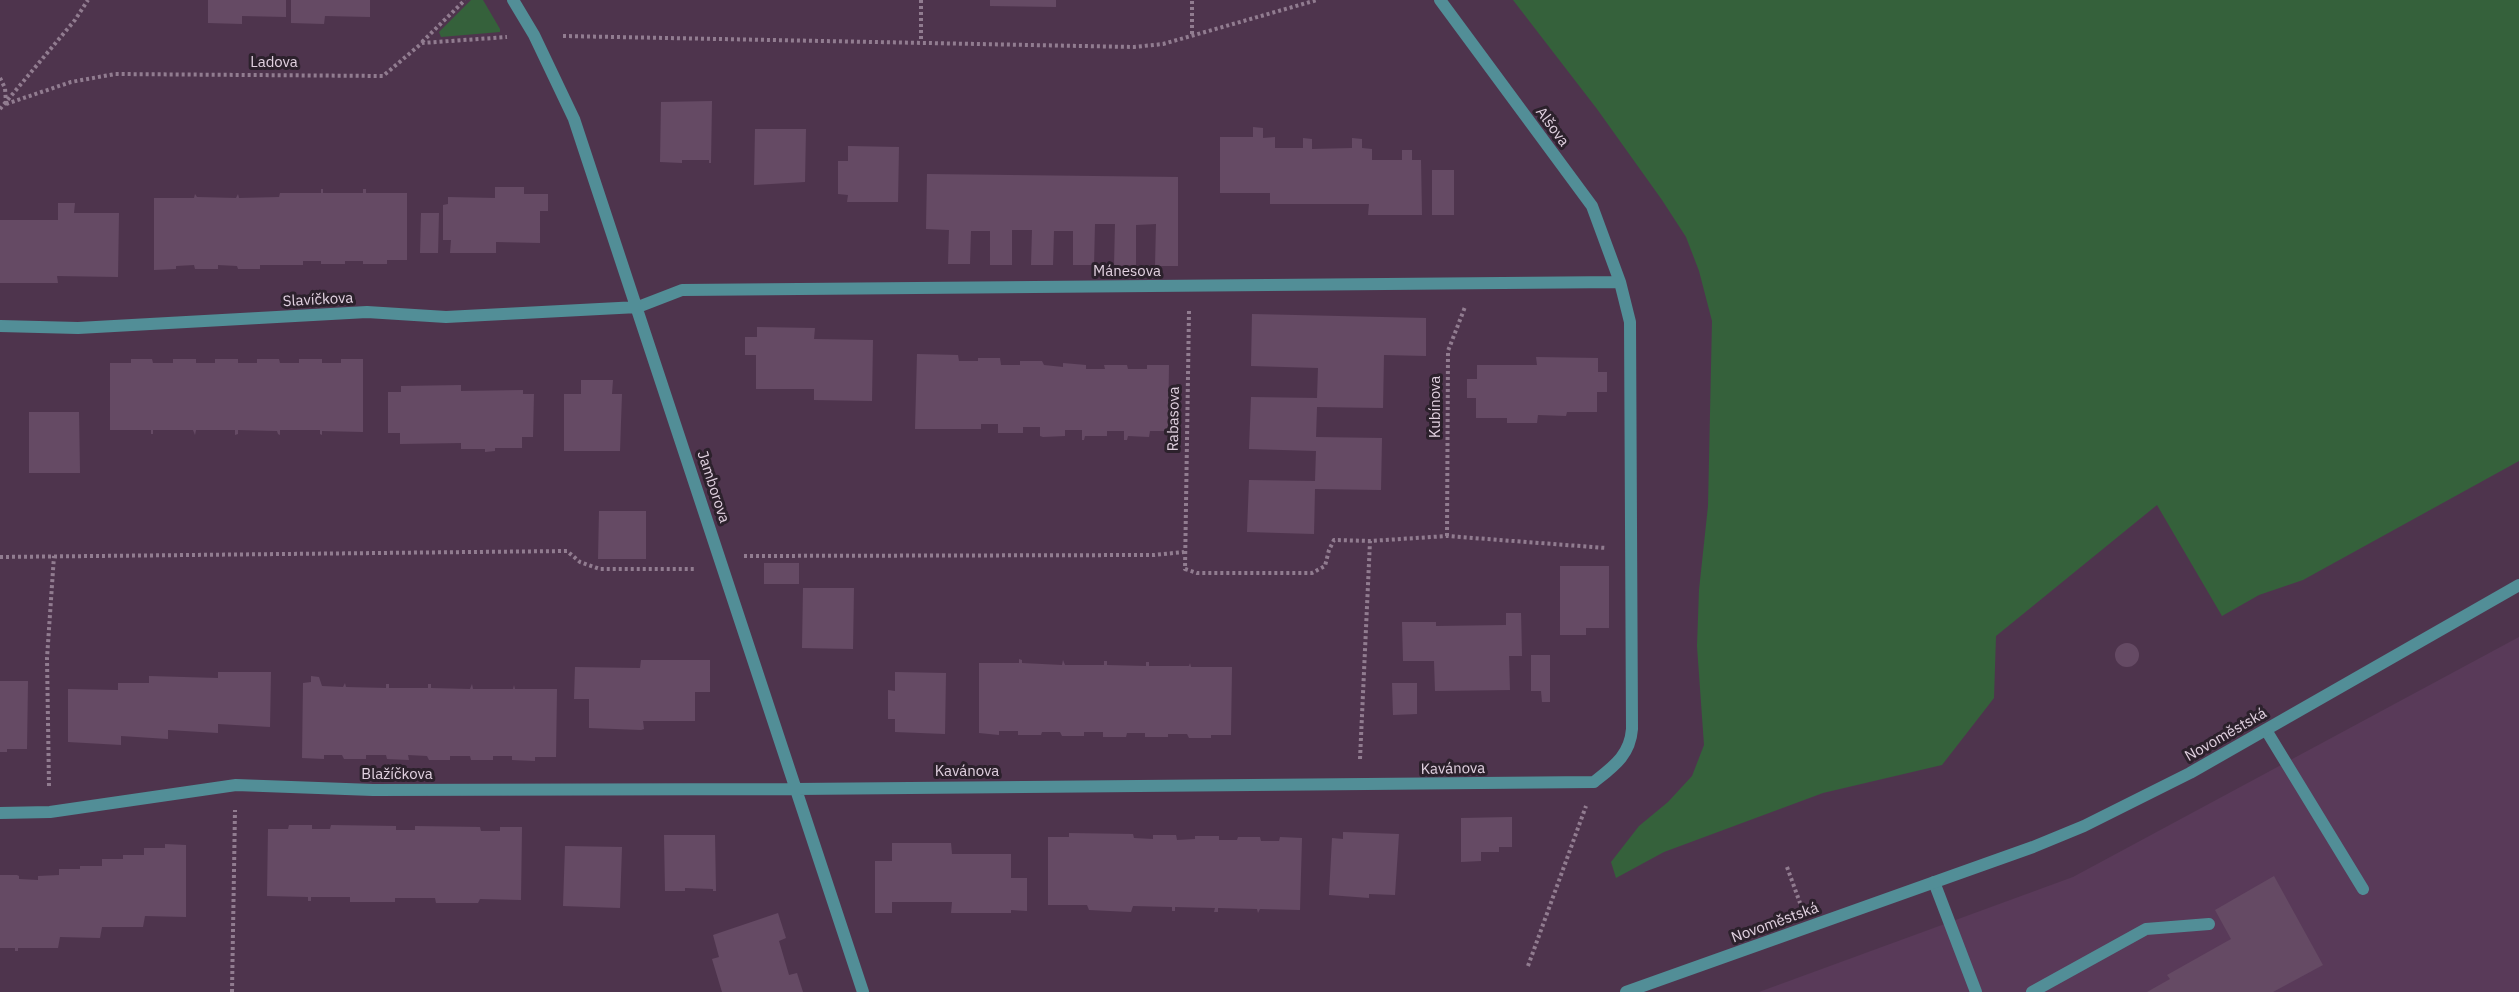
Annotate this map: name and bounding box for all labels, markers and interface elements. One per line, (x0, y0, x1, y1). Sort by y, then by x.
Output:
street label: Ladova (250, 54, 298, 72)
street label: Alšova (1531, 104, 1573, 150)
street label: Mánesova (1093, 263, 1161, 281)
street label: Slavíčkova (282, 289, 354, 311)
street label: Kubínova (1427, 376, 1445, 438)
street label: Rabasova (1164, 386, 1184, 452)
street label: Jamborova (693, 449, 733, 525)
street label: Novoměstská (2182, 704, 2270, 766)
street label: Kavánova (1421, 759, 1485, 779)
street label: Kavánova (935, 763, 999, 781)
street label: Blažíčkova (361, 766, 433, 784)
street label: Novoměstská (1729, 899, 1821, 947)

